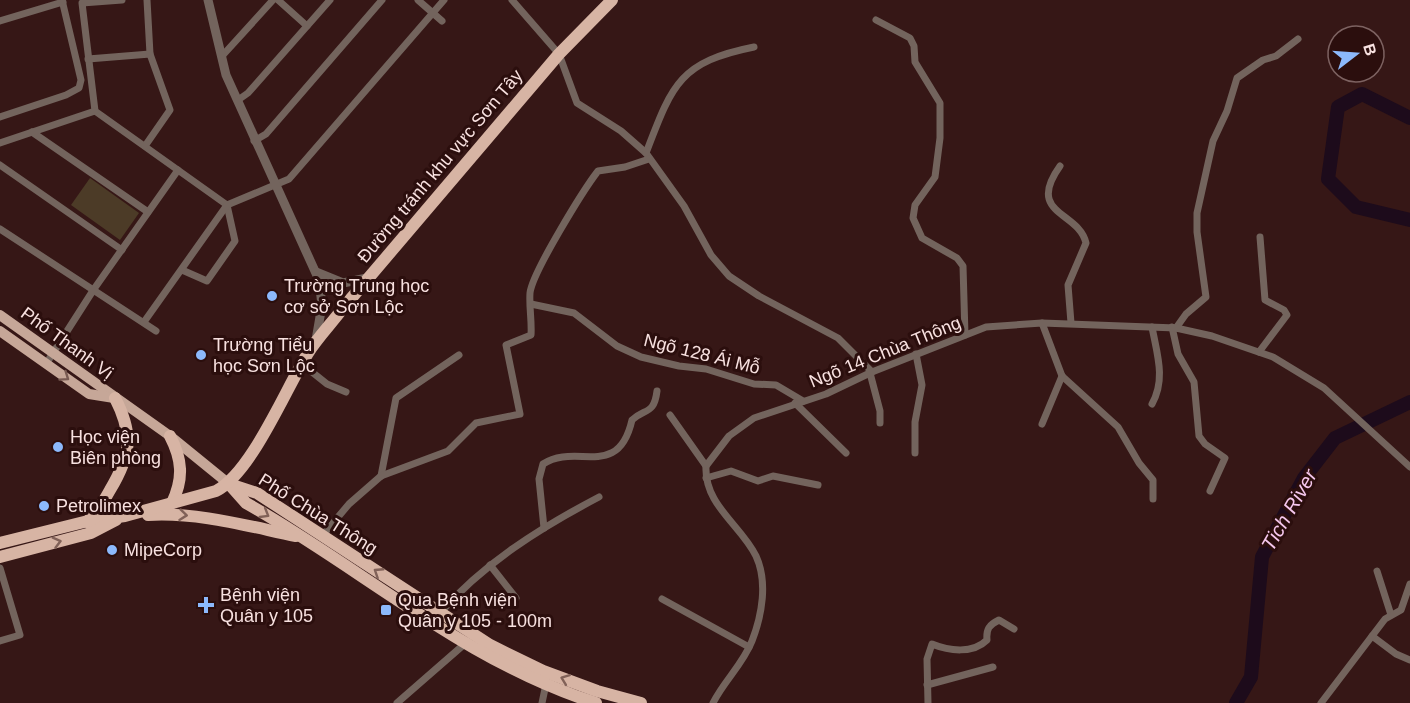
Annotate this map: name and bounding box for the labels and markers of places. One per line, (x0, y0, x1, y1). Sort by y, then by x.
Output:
place label: Trường Trung học cơ sở Sơn Lộc (284, 276, 429, 317)
marker: Trường Trung học cơ sở Sơn Lộc (265, 289, 279, 303)
place label: Trường Tiểu học Sơn Lộc (213, 335, 315, 376)
marker: Trường Tiểu học Sơn Lộc (194, 348, 208, 362)
place label: Học viện Biên phòng (70, 427, 161, 468)
marker: Học viện Biên phòng (51, 440, 65, 454)
place label: Petrolimex (56, 496, 141, 516)
marker: Petrolimex (37, 499, 51, 513)
place label: MipeCorp (124, 540, 202, 560)
marker: MipeCorp (105, 543, 119, 557)
place label: Bệnh viện Quân y 105 (220, 585, 313, 626)
place label: Qua Bệnh viện Quân y 105 - 100m (398, 590, 552, 631)
marker: Bệnh viện Quân y 105 (197, 596, 215, 614)
marker: Qua Bệnh viện Quân y 105 - 100m (379, 603, 393, 617)

